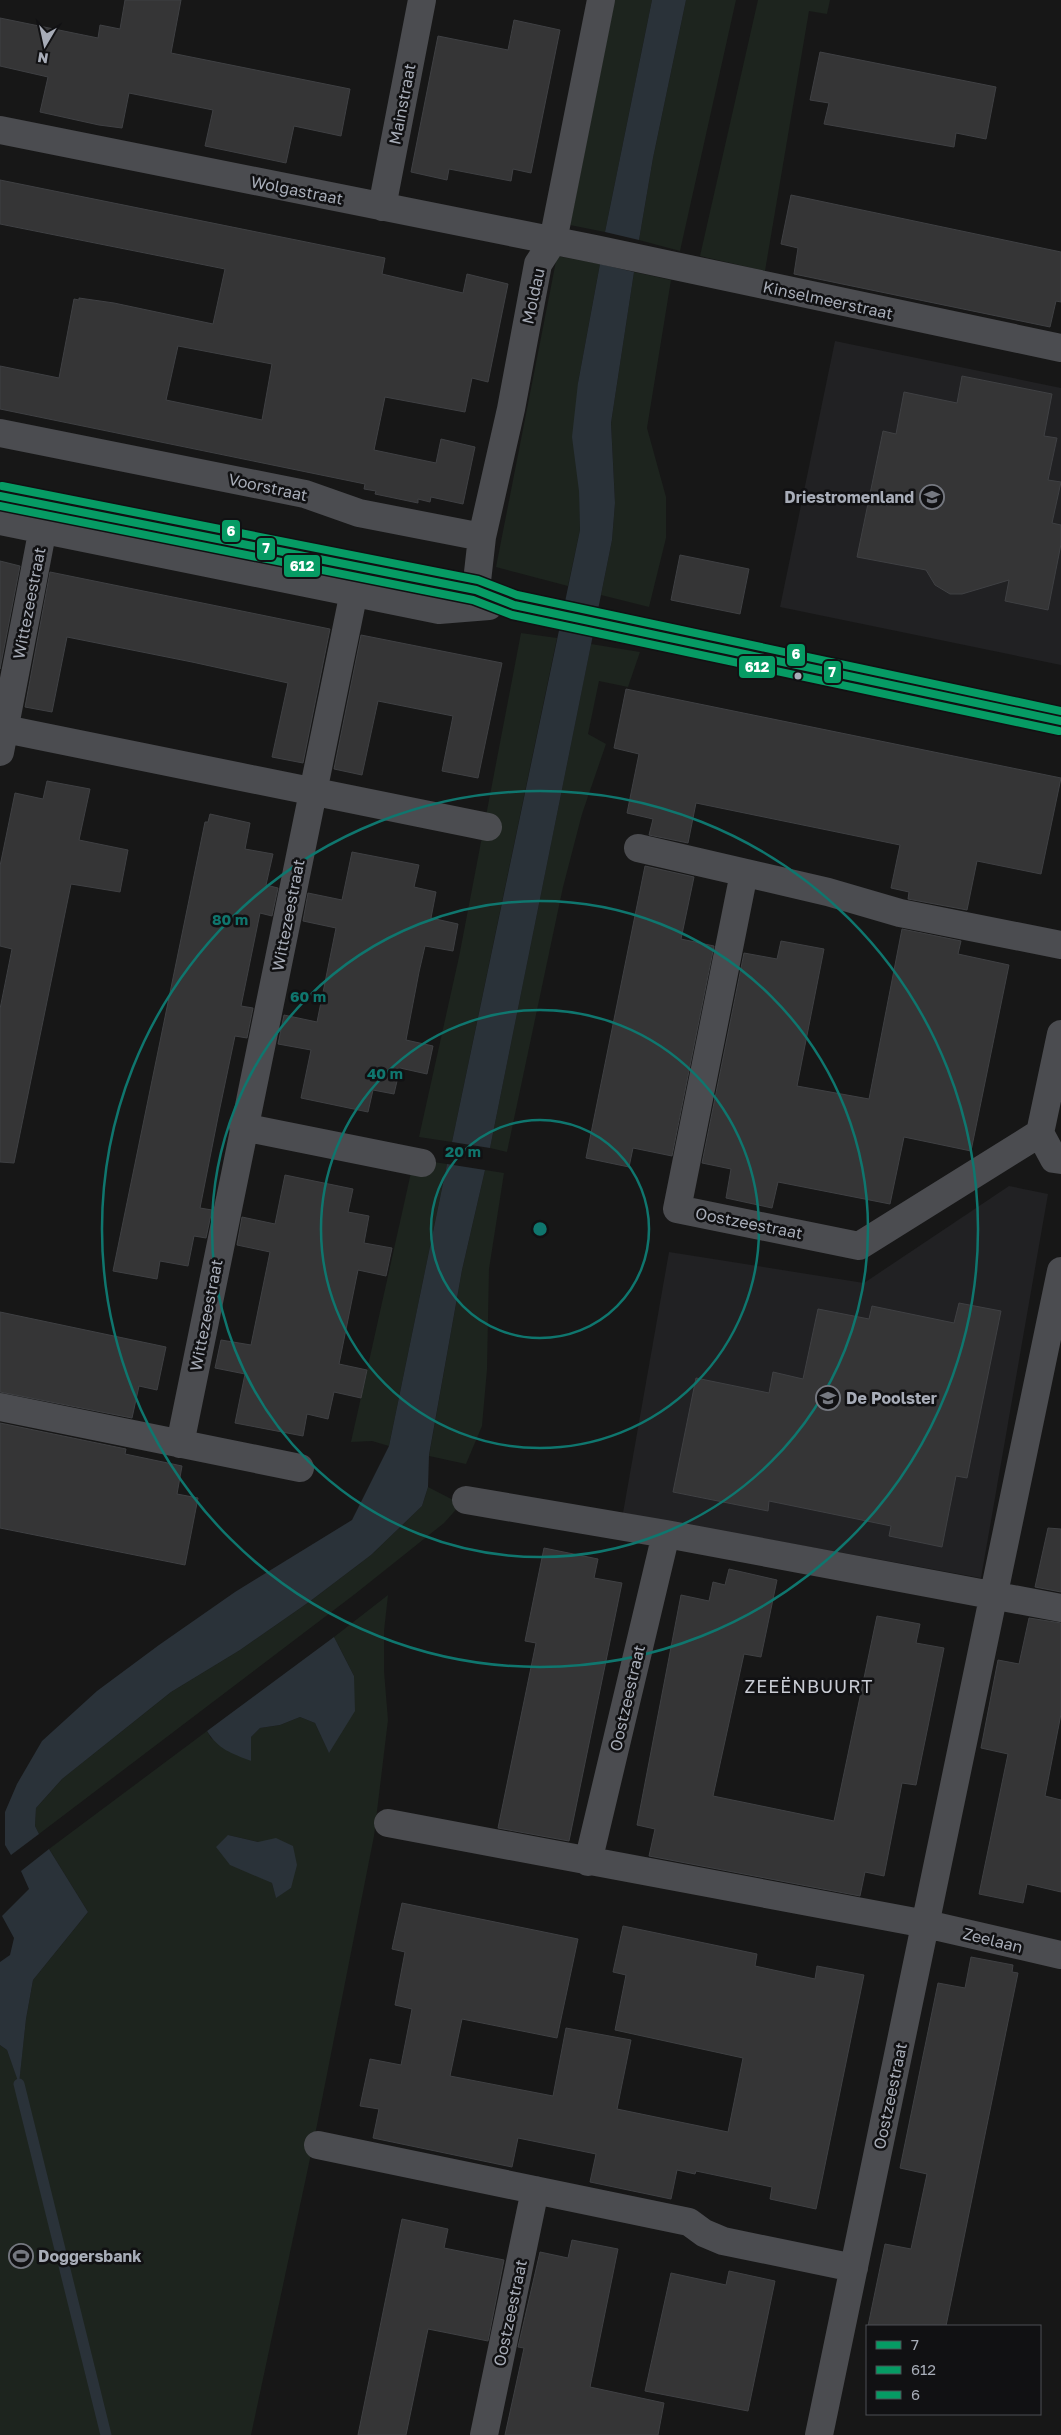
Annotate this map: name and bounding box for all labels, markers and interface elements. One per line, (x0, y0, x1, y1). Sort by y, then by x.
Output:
north arrow (20, 20, 70, 70)
text: N (36, 49, 49, 68)
street label: Mainstraat (384, 62, 420, 146)
street label: Wolgastraat (249, 171, 345, 209)
street label: Moldau (517, 266, 549, 326)
street label: Kinselmeerstraat (761, 276, 895, 324)
street label: Voorstraat (227, 469, 309, 505)
school or university icon: Driestromenland (919, 484, 945, 510)
place label: Driestromenland (784, 487, 914, 507)
line badge: 6 (221, 519, 241, 543)
text: 6 (227, 522, 236, 539)
line badge: 7 (256, 537, 276, 561)
text: 7 (262, 539, 270, 556)
street label: Wittezeestraat (8, 545, 50, 661)
line badge: 612 (283, 554, 321, 578)
text: 612 (290, 557, 315, 574)
line badge: 6 (786, 643, 806, 667)
text: 6 (792, 645, 801, 662)
line badge: 612 (738, 655, 776, 679)
text: 612 (745, 658, 770, 675)
line badge: 7 (823, 660, 842, 684)
text: 7 (828, 663, 836, 680)
unlabelled marker (793, 671, 803, 681)
street label: Wittezeestraat (267, 857, 309, 973)
text: 80 m (212, 910, 248, 928)
text: 60 m (290, 987, 326, 1005)
text: 40 m (367, 1064, 403, 1082)
text: 20 m (445, 1142, 481, 1160)
street label: Oostzeestraat (694, 1203, 804, 1243)
centre of rings (531, 1220, 549, 1238)
street label: Wittezeestraat (185, 1257, 227, 1373)
school or university icon: De Poolster (815, 1385, 841, 1411)
place label: De Poolster (846, 1388, 937, 1408)
street label: Oostzeestraat (605, 1643, 649, 1753)
district label: ZEEËNBUURT (745, 1675, 873, 1697)
street label: Zeelaan (961, 1923, 1025, 1957)
street label: Oostzeestraat (869, 2041, 911, 2151)
sports icon: Doggersbank (8, 2243, 34, 2269)
place label: Doggersbank (38, 2246, 142, 2266)
street label: Oostzeestraat (489, 2258, 531, 2368)
legend (866, 2325, 1041, 2415)
text: 7 (911, 2335, 919, 2353)
text: 612 (911, 2360, 936, 2378)
text: 6 (911, 2385, 920, 2403)

